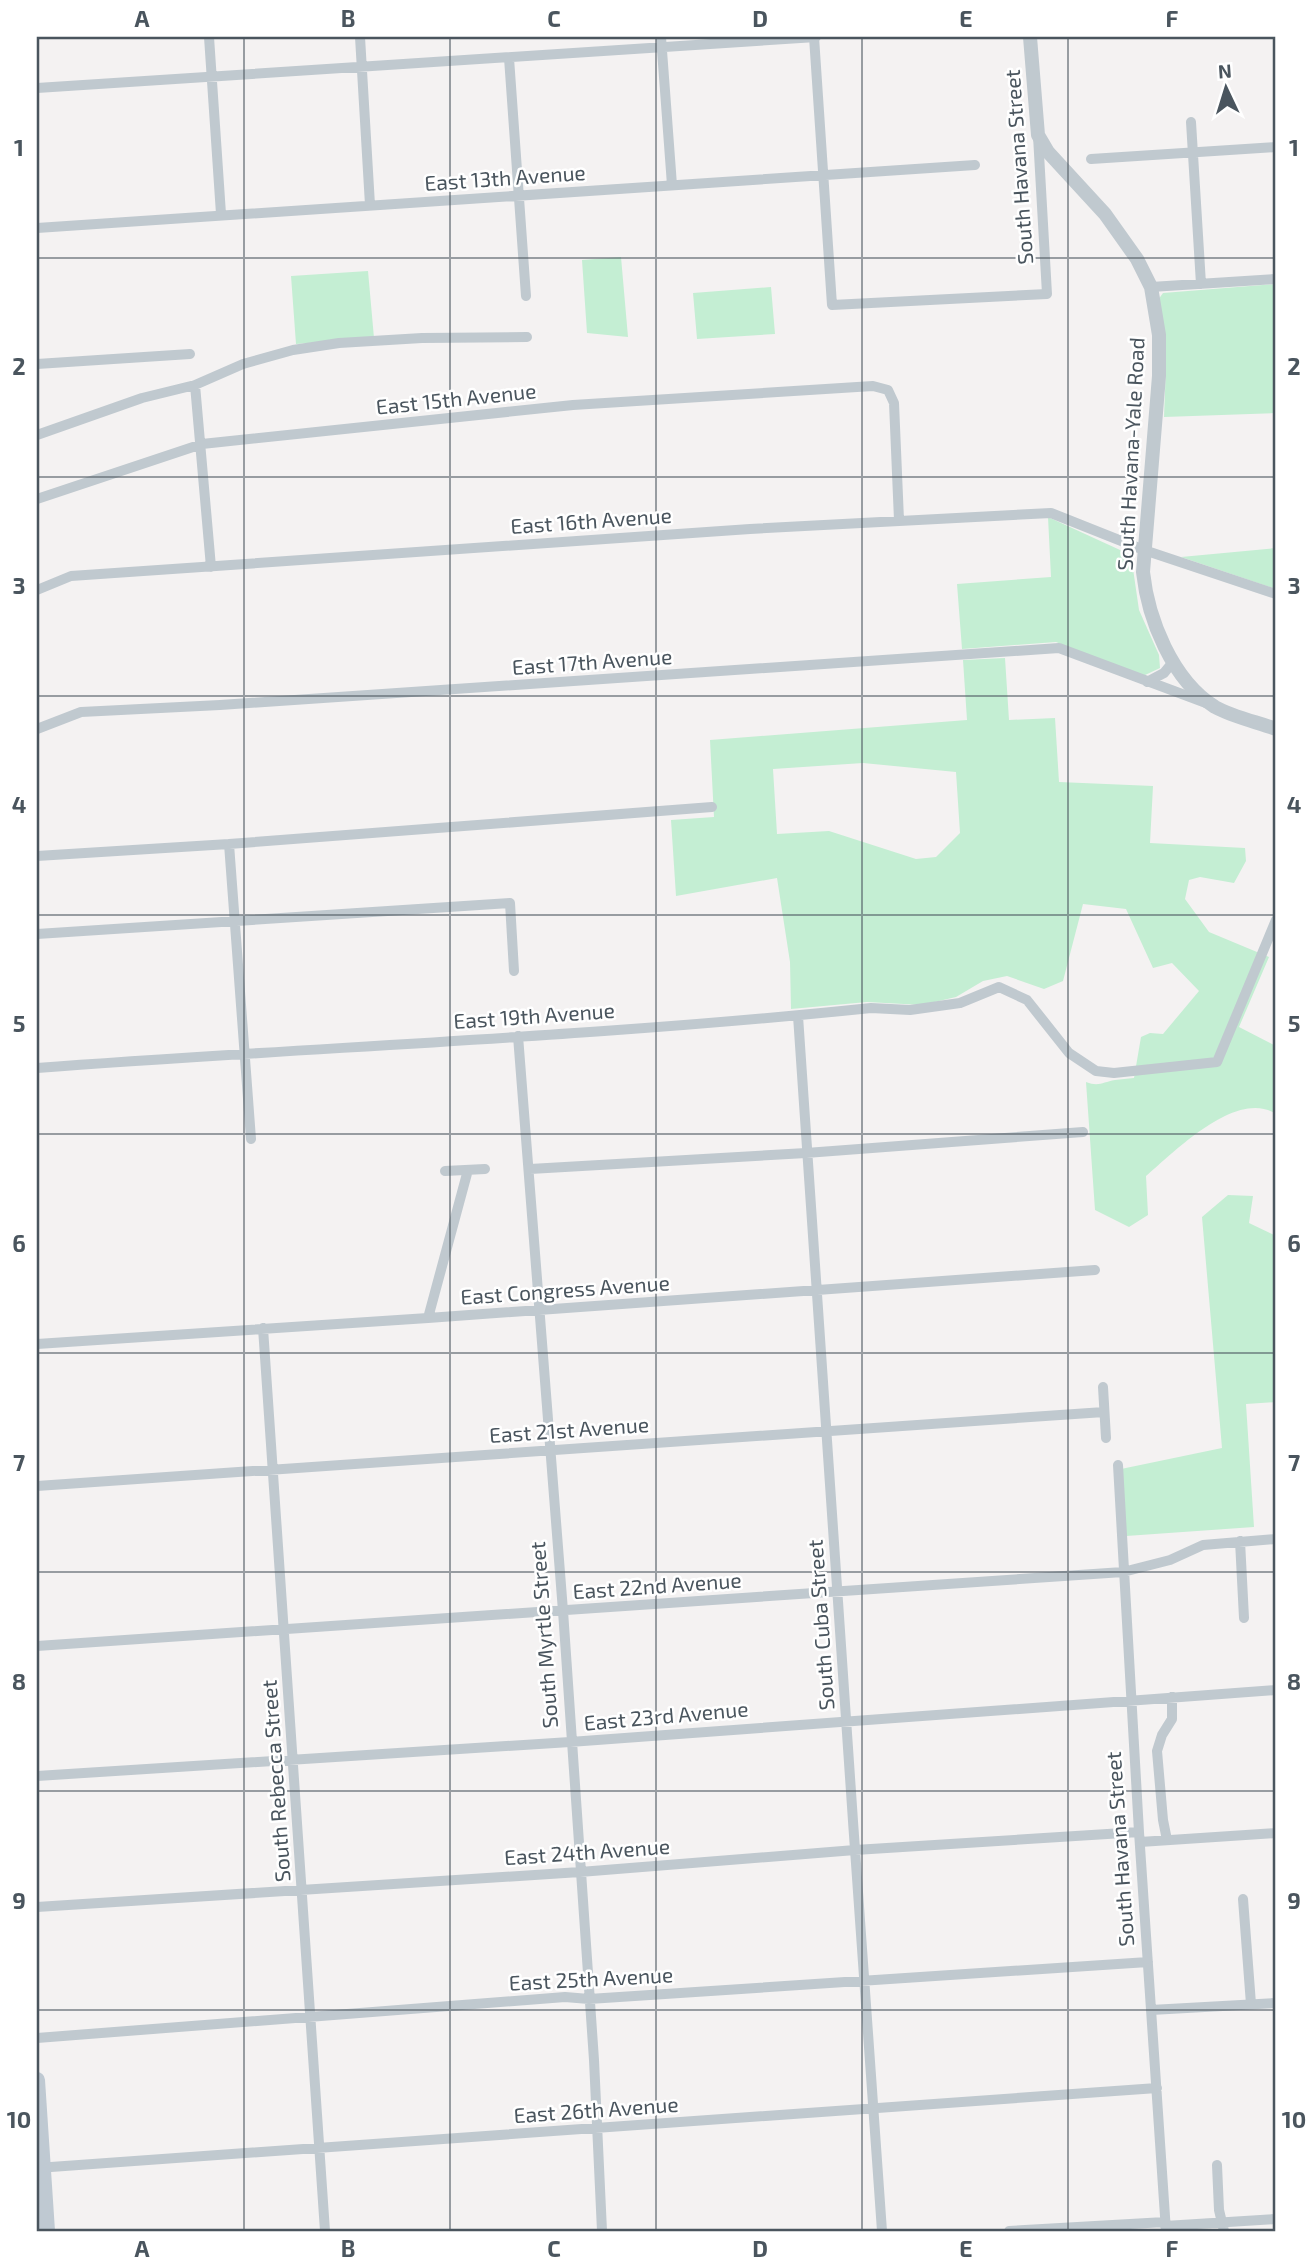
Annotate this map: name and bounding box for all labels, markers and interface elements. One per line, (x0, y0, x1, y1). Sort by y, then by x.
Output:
text: A (134, 4, 150, 32)
text: B (341, 4, 355, 32)
text: C (547, 4, 561, 32)
text: D (752, 4, 768, 32)
text: E (959, 4, 973, 32)
text: F (1166, 4, 1179, 32)
north arrow (1190, 52, 1260, 122)
text: N (1217, 59, 1232, 82)
street label: South Havana Street (999, 69, 1037, 265)
text: 1 (14, 133, 24, 161)
text: 1 (1289, 133, 1299, 161)
street label: East 13th Avenue (424, 159, 586, 195)
street label: South Havana-Yale Road (1111, 337, 1149, 571)
text: 2 (12, 352, 26, 380)
text: 2 (1287, 352, 1301, 380)
street label: East 15th Avenue (375, 377, 537, 419)
street label: East 16th Avenue (509, 502, 673, 538)
text: 3 (12, 571, 26, 599)
text: 3 (1287, 571, 1301, 599)
street label: East 17th Avenue (511, 643, 673, 679)
text: 4 (12, 790, 26, 818)
text: 4 (1287, 790, 1301, 818)
street label: East 19th Avenue (452, 997, 616, 1033)
text: 5 (13, 1009, 25, 1037)
text: 5 (1288, 1009, 1300, 1037)
text: 6 (12, 1229, 26, 1257)
text: 6 (1287, 1229, 1301, 1257)
street label: East Congress Avenue (459, 1269, 671, 1309)
street label: East 21st Avenue (488, 1411, 650, 1447)
text: 7 (13, 1448, 25, 1476)
text: 7 (1288, 1448, 1300, 1476)
street label: South Cuba Street (802, 1539, 838, 1711)
street label: South Myrtle Street (524, 1541, 562, 1729)
street label: East 22nd Avenue (572, 1567, 742, 1603)
text: 8 (12, 1667, 26, 1695)
text: 8 (1287, 1667, 1301, 1695)
street label: South Rebecca Street (255, 1679, 295, 1883)
street label: East 23rd Avenue (583, 1695, 749, 1735)
street label: South Havana Street (1100, 1751, 1138, 1947)
street label: East 24th Avenue (503, 1833, 671, 1869)
text: 9 (12, 1886, 26, 1914)
text: 9 (1287, 1886, 1301, 1914)
street label: East 25th Avenue (508, 1961, 674, 1995)
street label: East 26th Avenue (513, 2091, 679, 2127)
text: 10 (7, 2105, 31, 2133)
text: 10 (1282, 2105, 1306, 2133)
text: A (134, 2234, 150, 2262)
text: B (341, 2234, 355, 2262)
text: C (547, 2234, 561, 2262)
text: D (752, 2234, 768, 2262)
text: E (959, 2234, 973, 2262)
text: F (1166, 2234, 1179, 2262)

